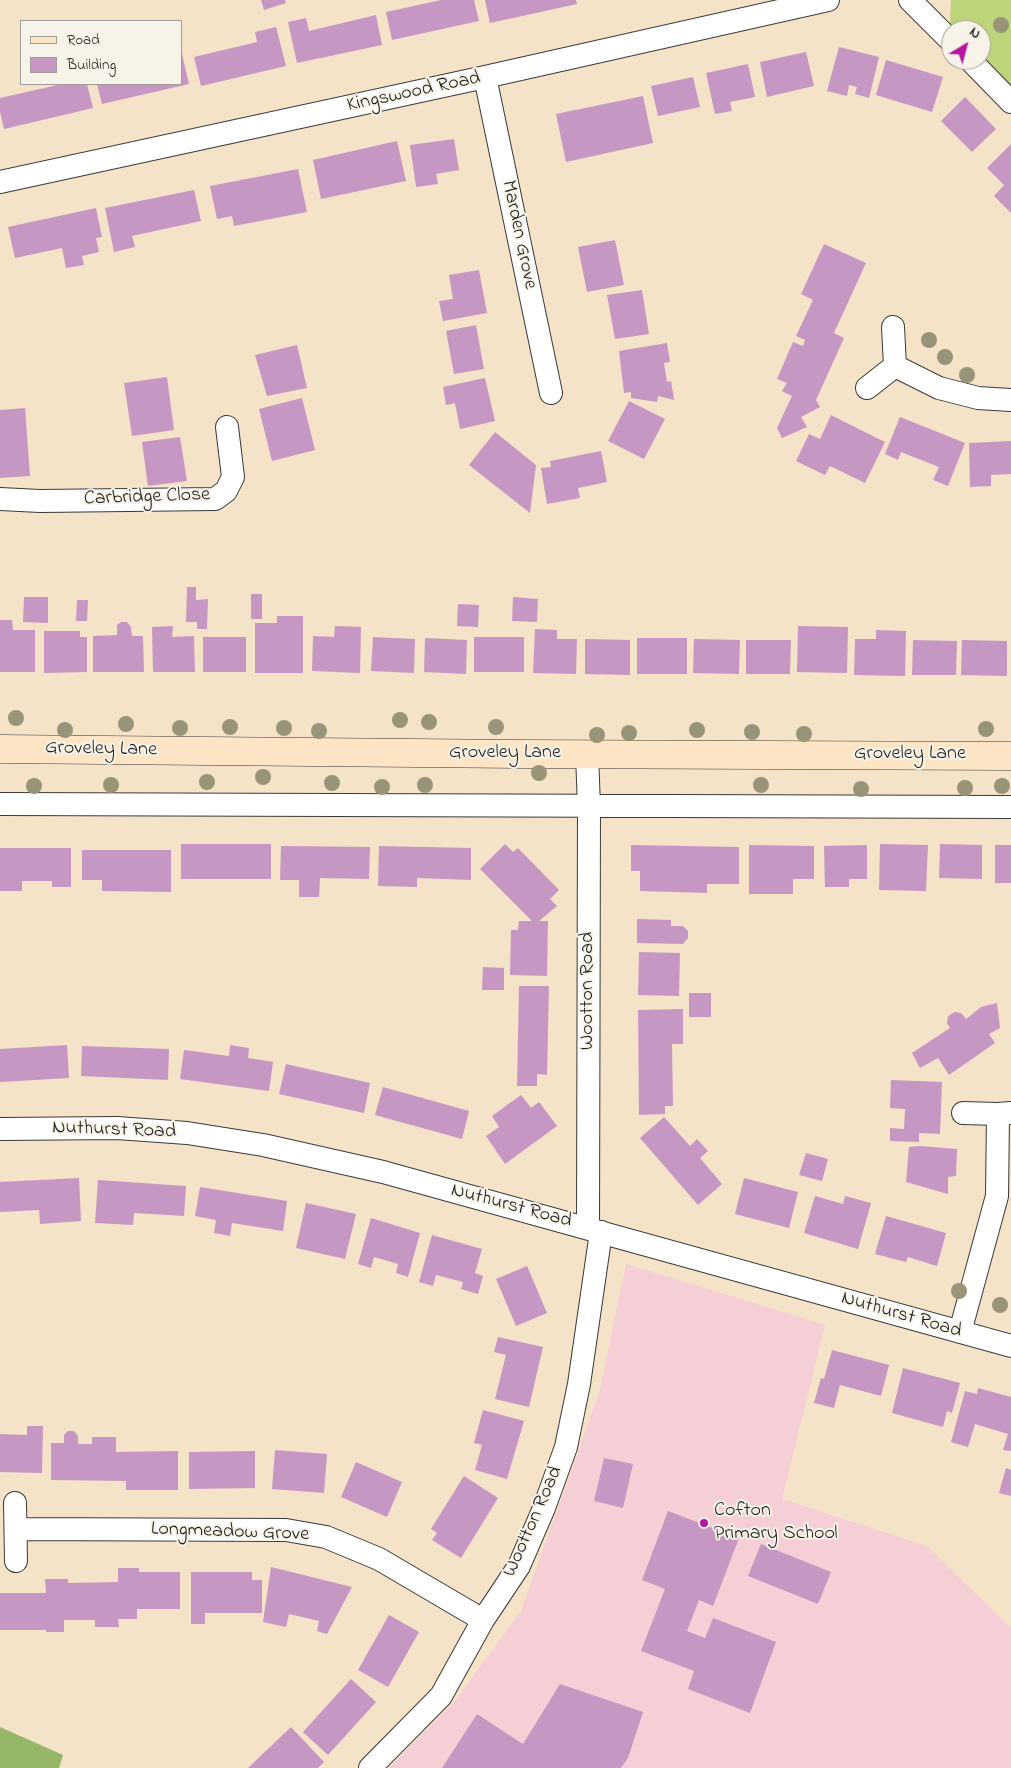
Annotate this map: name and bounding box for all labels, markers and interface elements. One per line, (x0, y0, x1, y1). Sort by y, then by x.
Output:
legend (20, 20, 182, 85)
north arrow (941, 20, 991, 70)
text: N (965, 22, 985, 45)
text: Road (67, 29, 100, 51)
text: Building (67, 54, 116, 76)
street label: Kingswood Road (345, 67, 483, 119)
street label: Marden Grove (495, 178, 541, 292)
street label: Carbridge Close (83, 484, 211, 512)
street label: Groveley Lane (45, 737, 157, 763)
street label: Groveley Lane (449, 742, 561, 766)
street label: Groveley Lane (854, 743, 966, 767)
street label: Wootton Road (577, 932, 601, 1050)
street label: Nuthurst Road (52, 1117, 176, 1145)
street label: Nuthurst Road (448, 1179, 574, 1235)
street label: Nuthurst Road (838, 1287, 964, 1345)
street label: Wootton Road (499, 1463, 569, 1581)
place label: Cofton Primary School (714, 1500, 838, 1547)
marker: Cofton Primary School (698, 1517, 710, 1529)
street label: Longmeadow Grove (151, 1518, 309, 1548)

